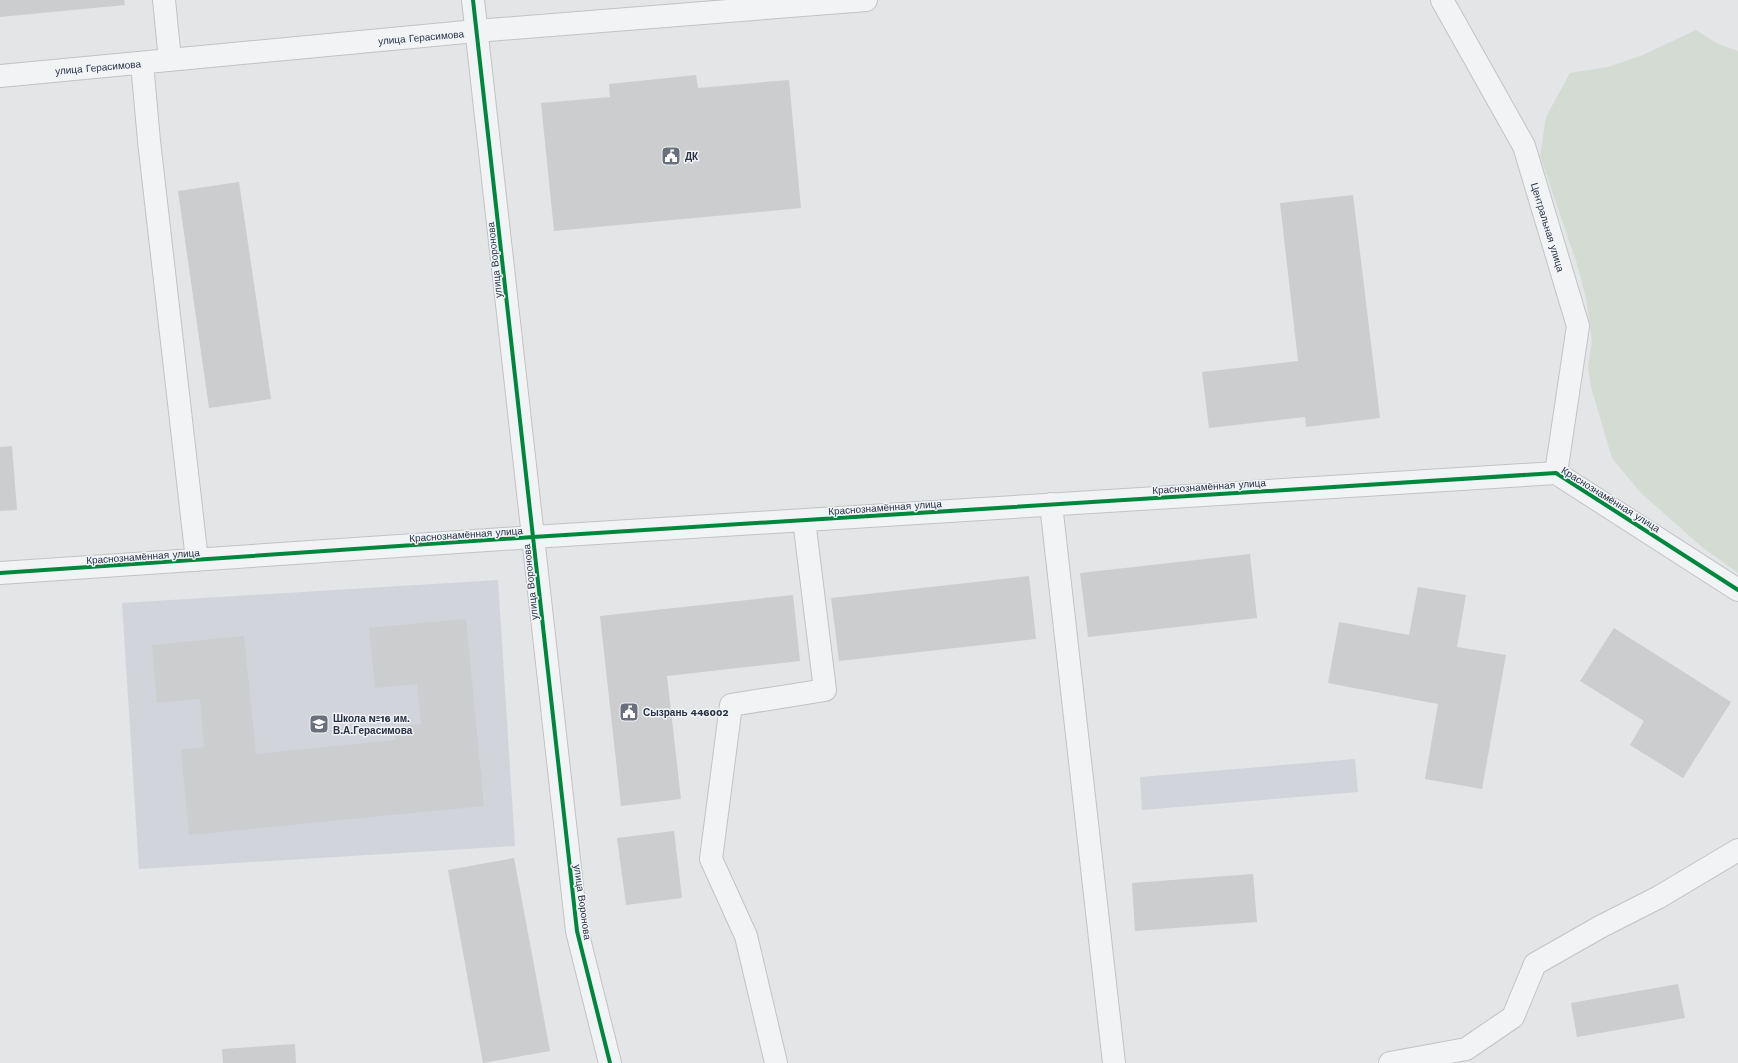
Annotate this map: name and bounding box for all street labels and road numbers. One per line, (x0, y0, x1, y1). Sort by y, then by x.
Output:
street label: улица Герасимова (378, 28, 465, 47)
street label: улица Герасимова (55, 58, 142, 77)
street label: Центральная улица (1529, 181, 1566, 273)
street label: улица Воронова (485, 221, 504, 298)
street label: Краснознамённая улица (1560, 465, 1662, 535)
street label: Краснознамённая улица (1152, 477, 1267, 496)
street label: Краснознамённая улица (828, 498, 943, 517)
street label: Краснознамённая улица (409, 525, 524, 544)
street label: улица Воронова (521, 543, 540, 620)
street label: Краснознамённая улица (86, 547, 201, 566)
street label: улица Воронова (572, 864, 593, 941)

